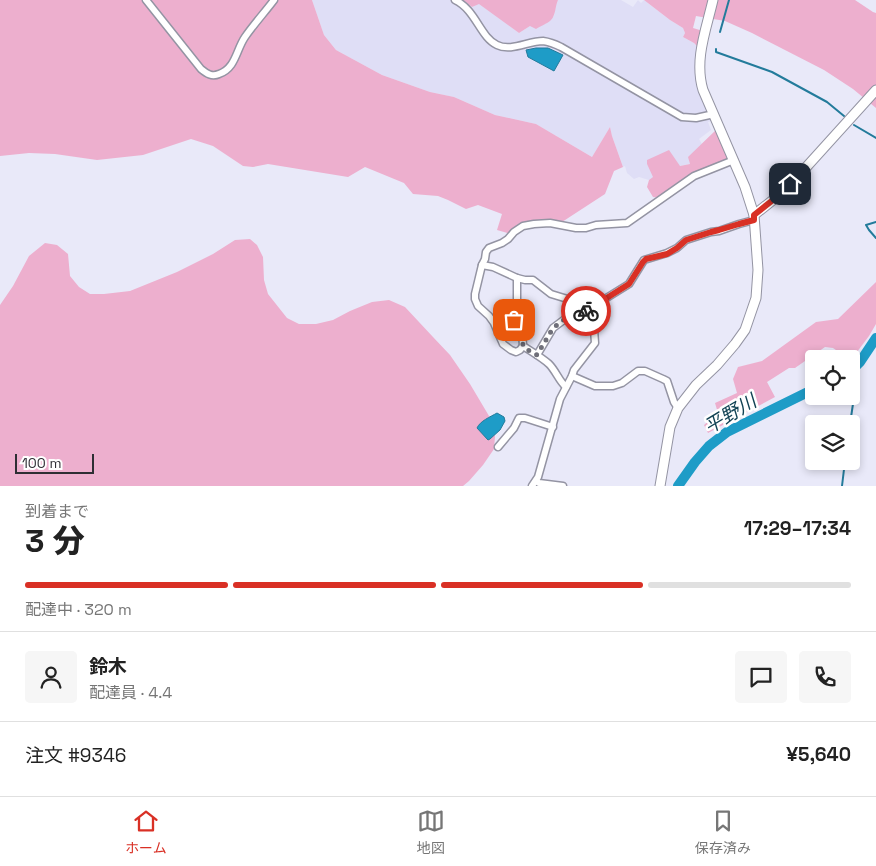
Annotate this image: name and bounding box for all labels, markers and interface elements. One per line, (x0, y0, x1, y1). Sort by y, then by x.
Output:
pin (769, 163, 811, 205)
icon: home (776, 170, 804, 198)
courier (561, 286, 611, 336)
icon: bike (572, 297, 600, 325)
pin (493, 299, 535, 341)
icon: bag (500, 306, 528, 334)
map controls (805, 350, 860, 470)
button: locate (805, 350, 860, 405)
water label: 平野川 (699, 388, 763, 439)
button: layers (805, 415, 860, 470)
scale bar (15, 451, 94, 474)
text: 100 m (22, 454, 61, 472)
text: 到着まで (25, 501, 89, 522)
text: 17:29–17:34 (744, 516, 851, 541)
text: 3 分 (25, 521, 85, 561)
text: 配達中 · 320 m (25, 599, 132, 620)
button: person (25, 651, 77, 703)
button: chat (735, 651, 787, 703)
button: phone (799, 651, 851, 703)
text: 鈴木 (89, 654, 127, 679)
text: 配達員 · 4.4 (89, 682, 172, 703)
text: ¥5,640 (786, 742, 851, 767)
text: 注文 #9346 (25, 743, 126, 768)
tab: ホーム (125, 807, 167, 857)
tab: 地図 (417, 807, 445, 857)
tab: 保存済み (695, 807, 751, 857)

